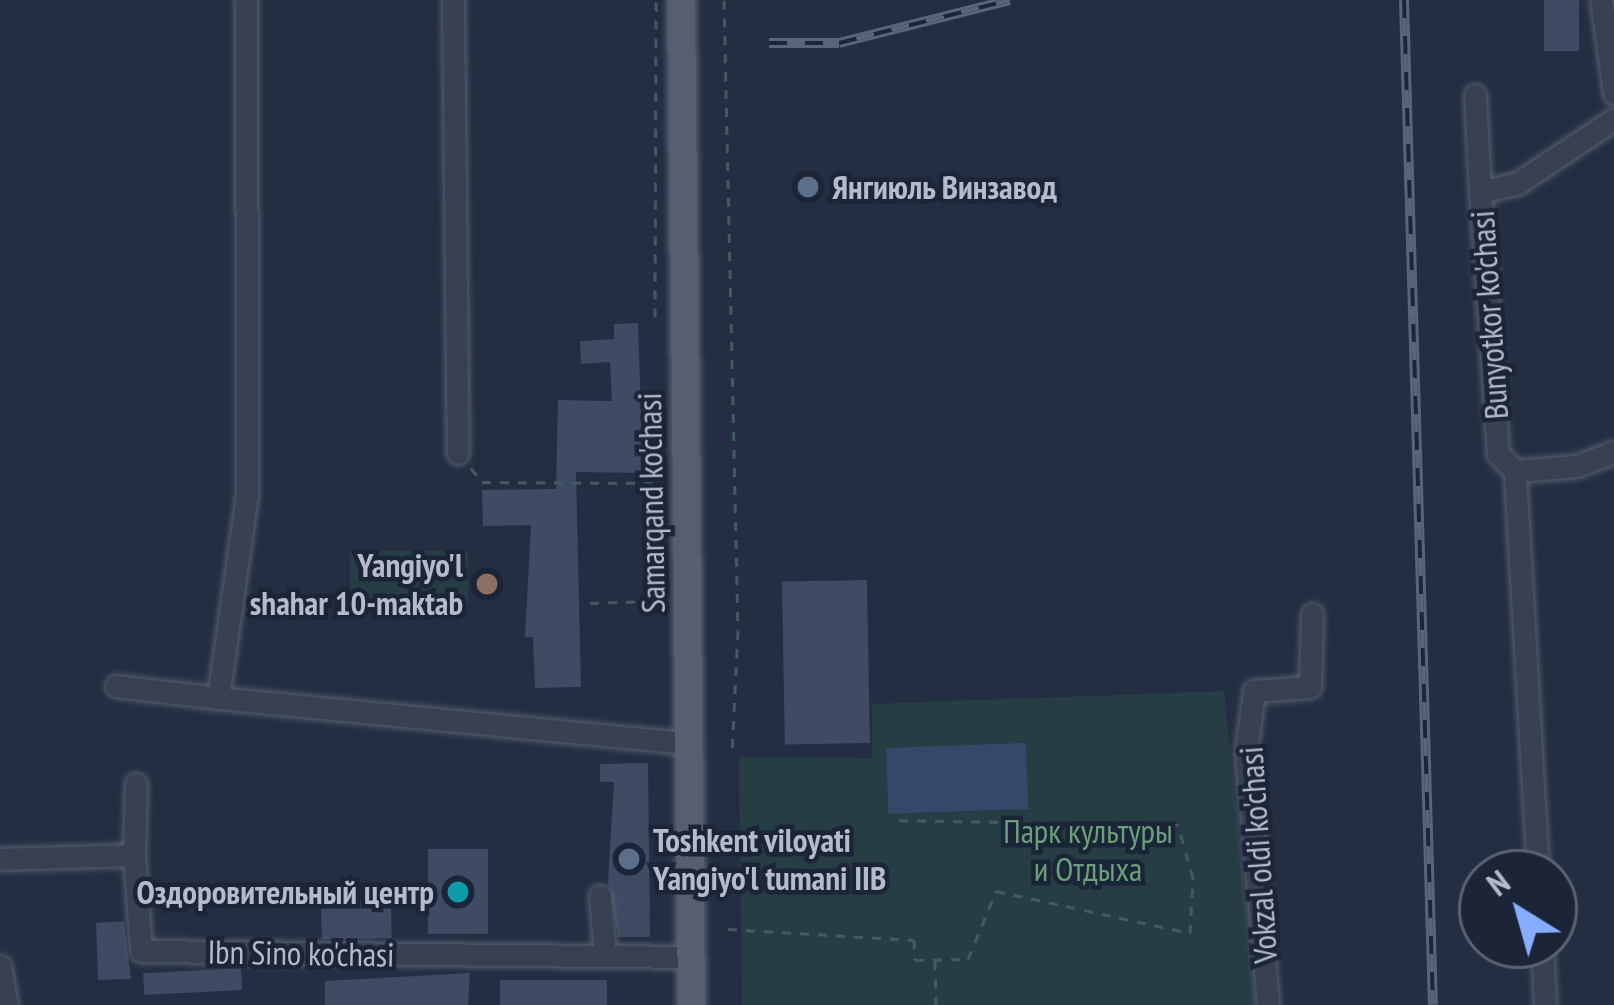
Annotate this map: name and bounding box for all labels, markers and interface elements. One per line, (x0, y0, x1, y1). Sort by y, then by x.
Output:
place label: Янгиюль Винзавод (832, 167, 1058, 207)
marker: Янгиюль Винзавод (795, 174, 821, 200)
street label: Bunyotkor ko'chasi (1462, 209, 1516, 421)
street label: Samarqand ko'chasi (629, 392, 673, 614)
place label: Yangiyo'l shahar 10-maktab (250, 545, 463, 623)
marker: Yangiyo'l shahar 10-maktab (474, 571, 500, 597)
street label: Vokzal oldi ko'chasi (1231, 745, 1285, 965)
park label: Парк культуры и Отдыха (1003, 811, 1173, 889)
place label: Toshkent viloyati Yangiyo'l tumani IIB (653, 820, 886, 898)
marker: Toshkent viloyati Yangiyo'l tumani IIB (616, 846, 642, 872)
north arrow (1458, 849, 1578, 969)
text: N (1478, 860, 1518, 905)
place label: Оздоровительный центр (137, 872, 434, 912)
marker: Оздоровительный центр (445, 879, 471, 905)
street label: Ibn Sino ko'chasi (207, 932, 395, 974)

